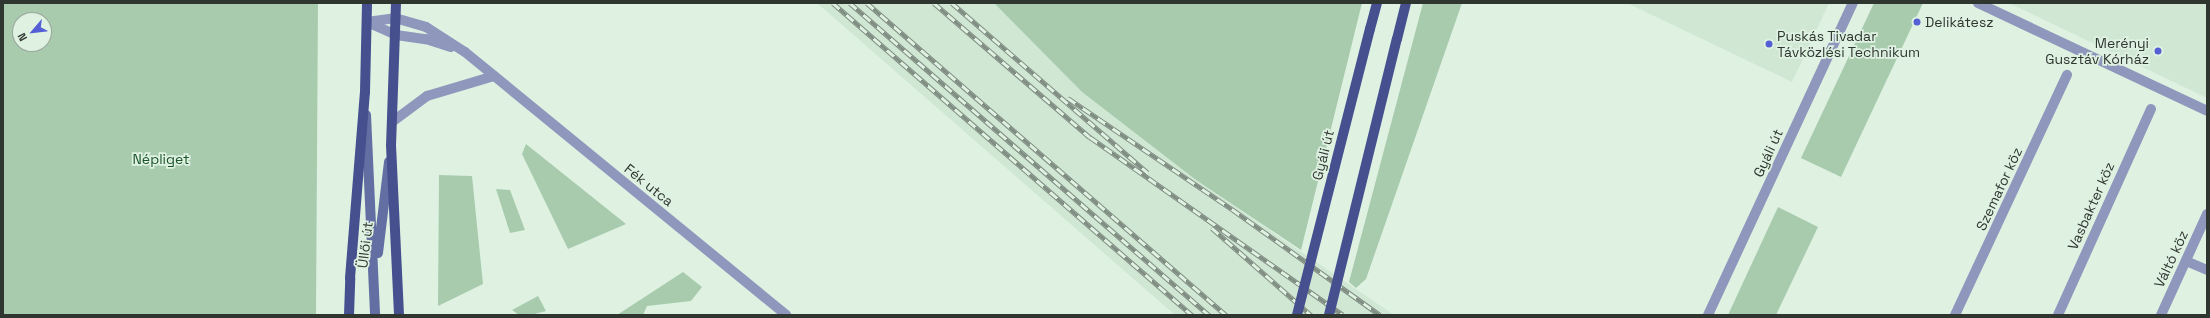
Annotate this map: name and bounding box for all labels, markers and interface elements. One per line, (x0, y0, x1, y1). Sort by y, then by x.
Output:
north arrow (12, 12, 52, 52)
place label: Delikátesz (1925, 14, 1994, 30)
marker: Delikátesz (1912, 17, 1922, 27)
place label: Puskás Tivadar Távközlési Technikum (1777, 28, 1920, 60)
text: N (14, 31, 30, 44)
place label: Merényi Gusztáv Kórház (2045, 35, 2149, 68)
marker: Puskás Tivadar Távközlési Technikum (1764, 39, 1774, 49)
marker: Merényi Gusztáv Kórház (2152, 45, 2164, 57)
street label: Gyáli út (1750, 126, 1786, 180)
street label: Gyáli út (1309, 128, 1337, 182)
street label: Szemafor köz (1972, 145, 2026, 233)
park label: Népliget (133, 151, 189, 167)
street label: Vasbakter köz (2064, 159, 2118, 253)
street label: Fék utca (621, 160, 677, 210)
street label: Üllői út (354, 221, 376, 269)
street label: Váltó köz (2151, 228, 2191, 290)

